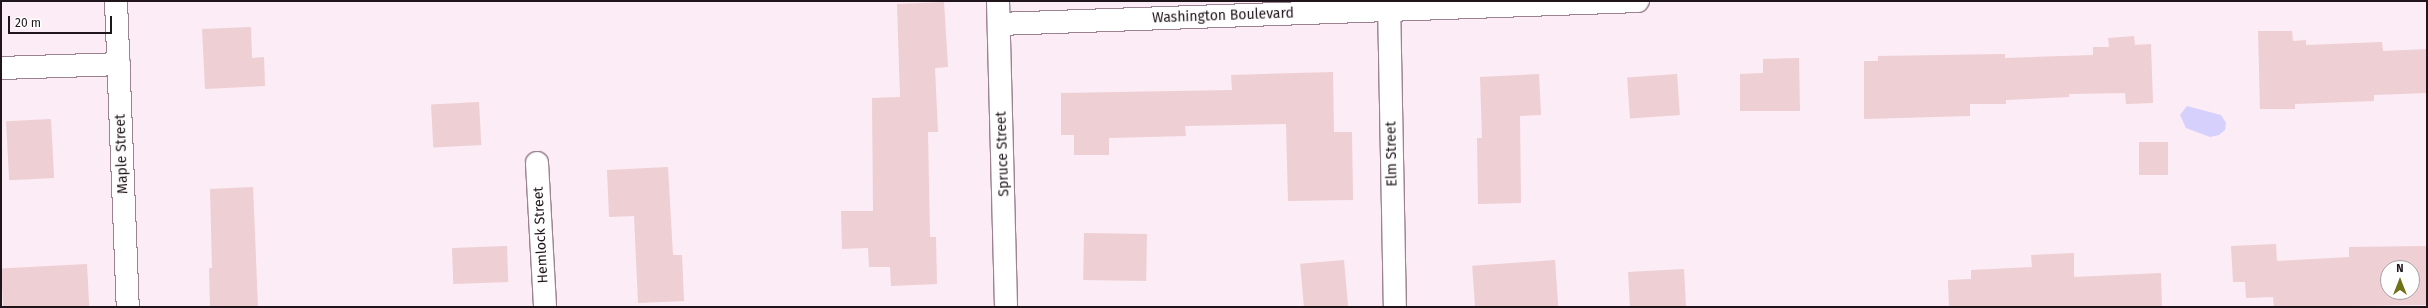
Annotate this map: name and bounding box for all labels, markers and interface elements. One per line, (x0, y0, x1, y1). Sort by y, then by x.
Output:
street label: Washington Boulevard (1152, 5, 1294, 27)
scale bar (10, 8, 114, 34)
text: 20 m (15, 16, 41, 30)
street label: Spruce Street (993, 111, 1013, 197)
street label: Maple Street (112, 114, 132, 194)
street label: Elm Street (1383, 121, 1401, 187)
street label: Hemlock Street (530, 186, 552, 284)
north arrow (2380, 260, 2420, 300)
text: N (2396, 262, 2404, 275)

